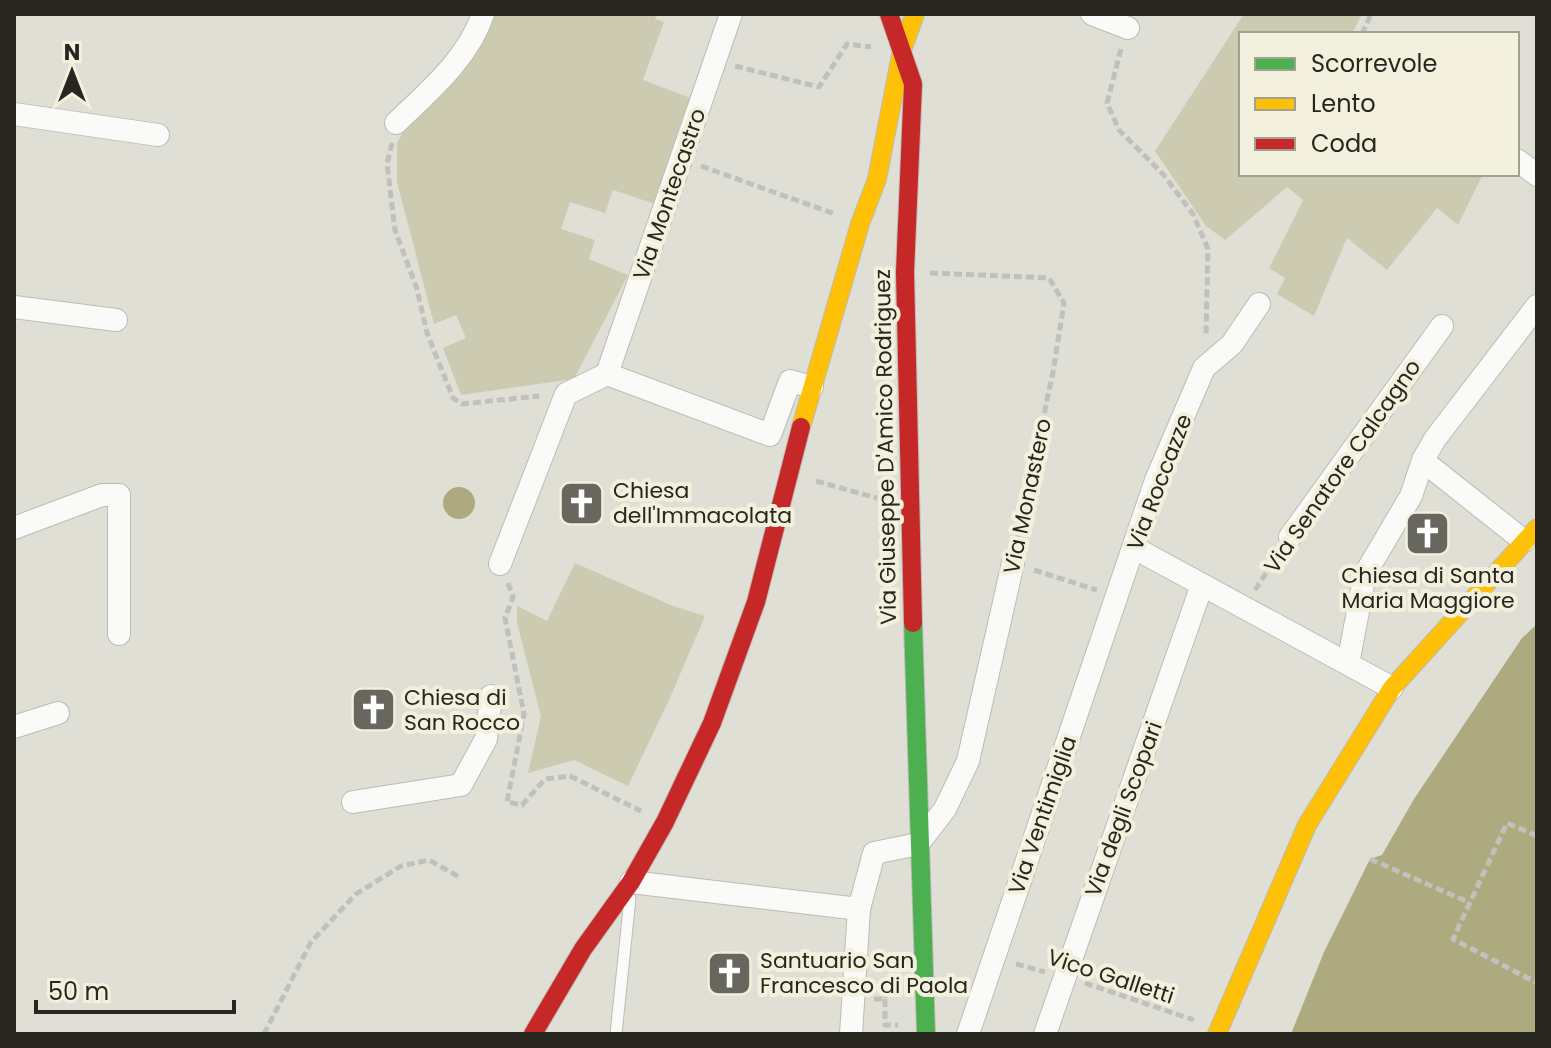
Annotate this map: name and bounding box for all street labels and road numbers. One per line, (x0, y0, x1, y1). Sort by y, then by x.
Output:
street label: Via Montecastro (626, 104, 713, 284)
street label: Via Giuseppe D'Amico Rodriguez (867, 269, 904, 625)
street label: Via Senatore Calcagno (1257, 353, 1428, 580)
street label: Via Roccazze (1119, 410, 1200, 555)
street label: Via Monastero (996, 415, 1059, 577)
street label: Via degli Scopari (1077, 717, 1170, 901)
street label: Via Ventimiglia (1001, 732, 1084, 899)
street label: Vico Galletti (1044, 941, 1178, 1012)

